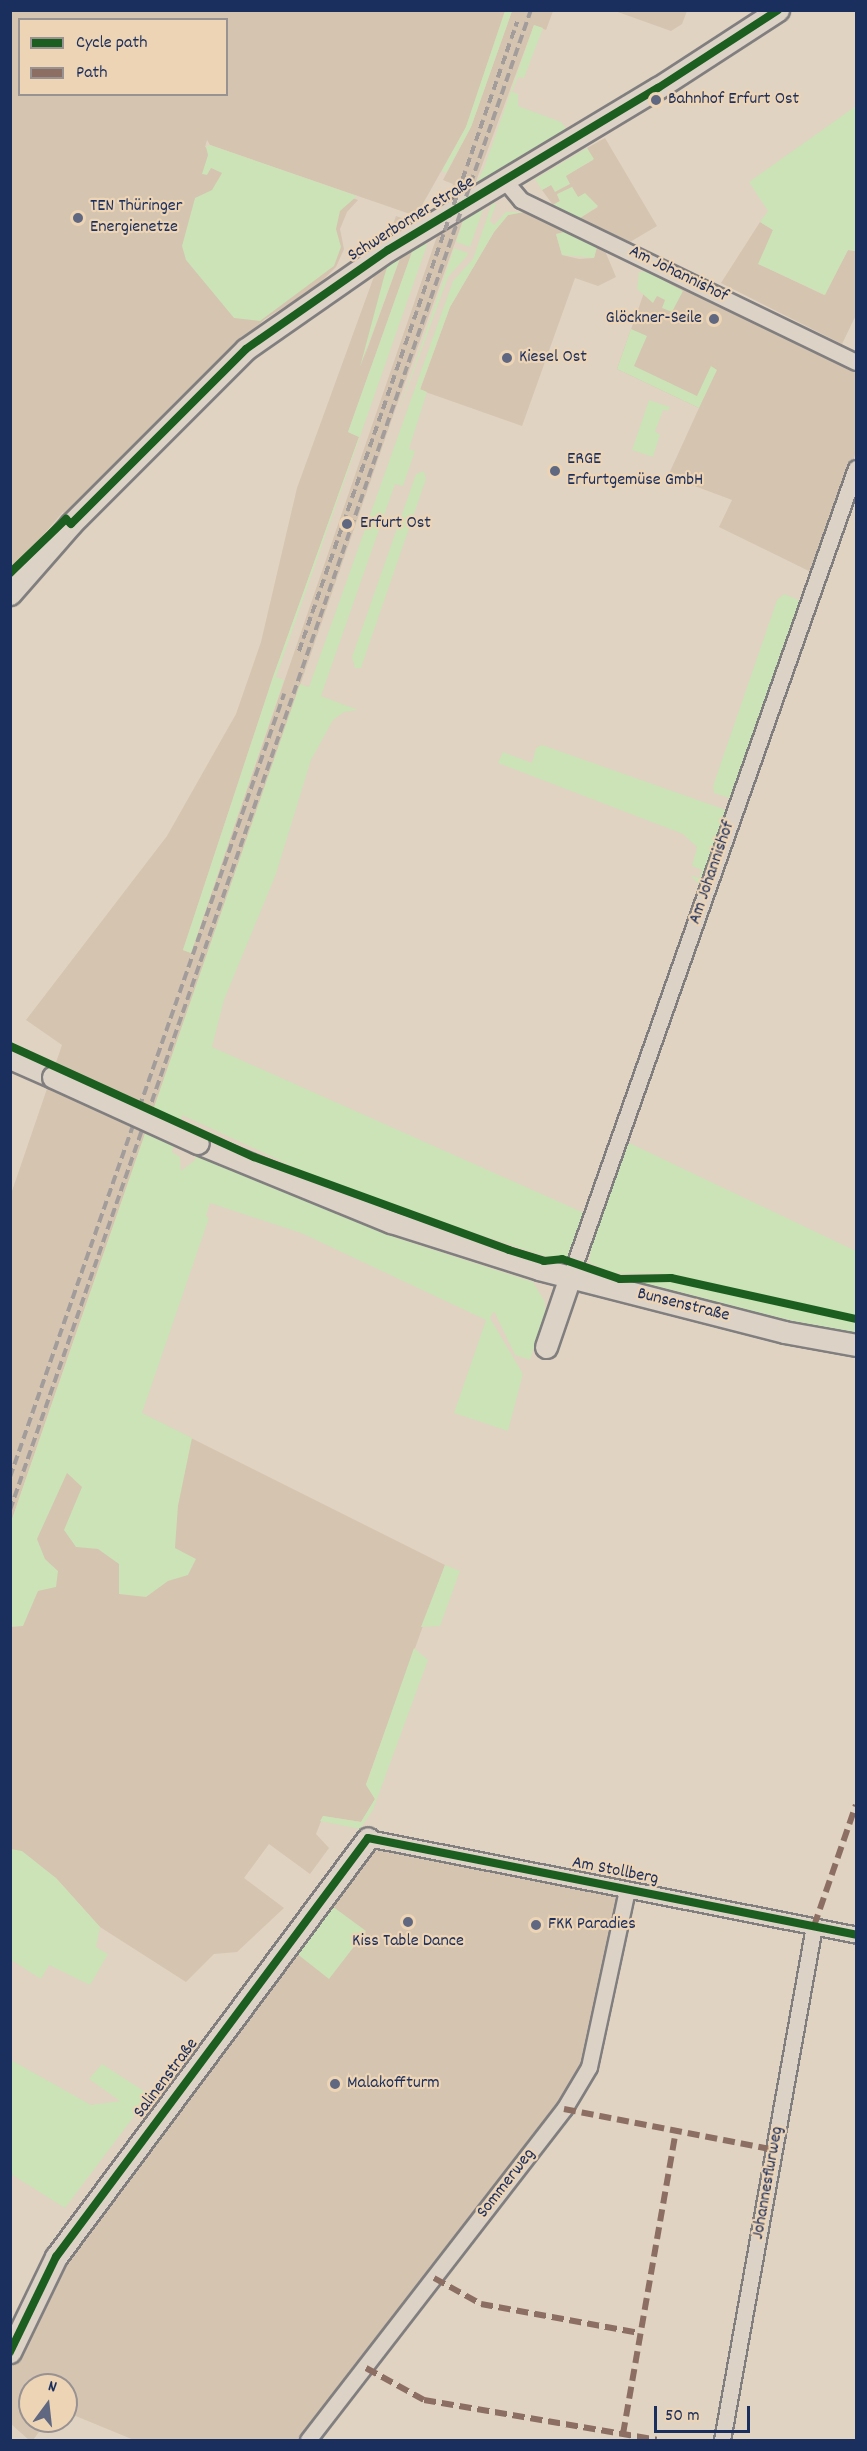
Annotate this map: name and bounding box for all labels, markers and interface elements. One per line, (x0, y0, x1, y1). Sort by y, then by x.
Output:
legend (18, 18, 228, 96)
text: Cycle path (76, 31, 147, 56)
text: Path (76, 61, 108, 86)
place label: Bahnhof Erfurt Ost (668, 89, 799, 111)
marker: Bahnhof Erfurt Ost (649, 93, 663, 107)
street label: Schwerborner Straße (345, 172, 479, 268)
place label: TEN Thüringer Energienetze (90, 197, 182, 240)
marker: TEN Thüringer Energienetze (71, 211, 85, 225)
street label: Am Johannishof (625, 242, 731, 308)
place label: Glöckner-Seile (606, 308, 702, 330)
marker: Glöckner-Seile (707, 312, 721, 326)
place label: Kiesel Ost (519, 347, 587, 369)
marker: Kiesel Ost (500, 351, 514, 365)
place label: ERGE Erfurtgemüse GmbH (567, 450, 703, 492)
marker: ERGE Erfurtgemüse GmbH (548, 464, 562, 478)
place label: Erfurt Ost (360, 513, 431, 535)
marker: Erfurt Ost (338, 515, 356, 533)
street label: Am Johannishof (685, 819, 741, 927)
street label: Bunsenstraße (635, 1284, 731, 1328)
street label: Am Stollberg (570, 1853, 660, 1891)
place label: FKK Paradies (548, 1914, 636, 1936)
marker: Kiss Table Dance (401, 1915, 415, 1929)
marker: FKK Paradies (529, 1918, 543, 1932)
place label: Kiss Table Dance (352, 1931, 464, 1953)
street label: Salinenstraße (130, 2035, 204, 2123)
place label: Malakoffturm (347, 2073, 440, 2095)
marker: Malakoffturm (328, 2077, 342, 2091)
street label: Johannesflurweg (748, 2125, 790, 2241)
street label: Sommerweg (473, 2145, 541, 2223)
north arrow (18, 2373, 78, 2433)
text: N (45, 2375, 59, 2399)
scale bar (657, 2394, 753, 2432)
text: 50 m (665, 2404, 700, 2429)

